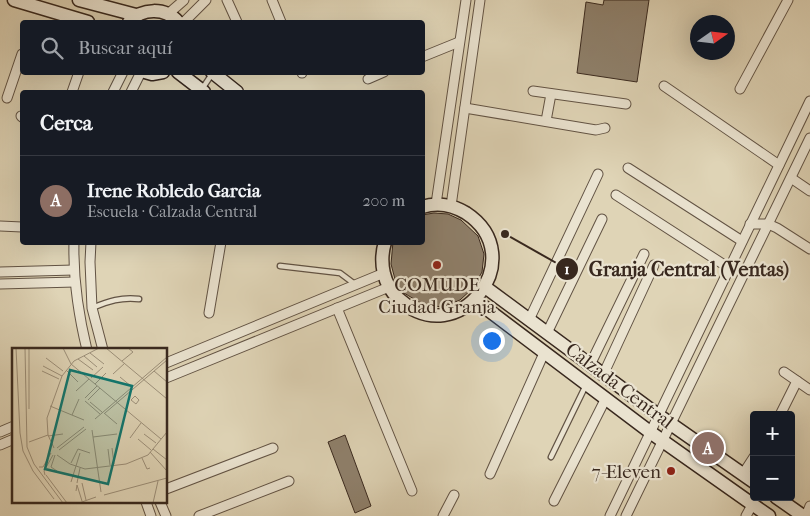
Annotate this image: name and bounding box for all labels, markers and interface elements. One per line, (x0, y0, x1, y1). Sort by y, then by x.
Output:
north arrow (690, 15, 735, 60)
search box (20, 20, 425, 75)
icon: search (38, 34, 66, 62)
text: Buscar aquí (78, 37, 172, 59)
text: Cerca (40, 111, 92, 135)
text: Irene Robledo Garcia (87, 180, 261, 202)
text: A (51, 191, 61, 210)
text: 200 m (362, 191, 405, 210)
text: Escuela · Calzada Central (87, 202, 257, 221)
callout: Granja Central (Ventas) (554, 252, 799, 287)
text: Granja Central (Ventas) (589, 258, 789, 281)
marker: COMUDE Ciudad Granja (431, 259, 443, 271)
text: 1 (564, 260, 570, 278)
place label: COMUDE Ciudad Granja (378, 274, 496, 318)
your location (479, 328, 505, 354)
street label: Calzada Central (561, 338, 678, 433)
inset map (12, 348, 168, 504)
map controls (750, 411, 795, 501)
button: + (750, 411, 795, 456)
pin: A (692, 429, 724, 467)
button: − (750, 456, 795, 501)
place label: 7-Eleven (591, 461, 661, 483)
marker: 7-Eleven (665, 465, 677, 477)

